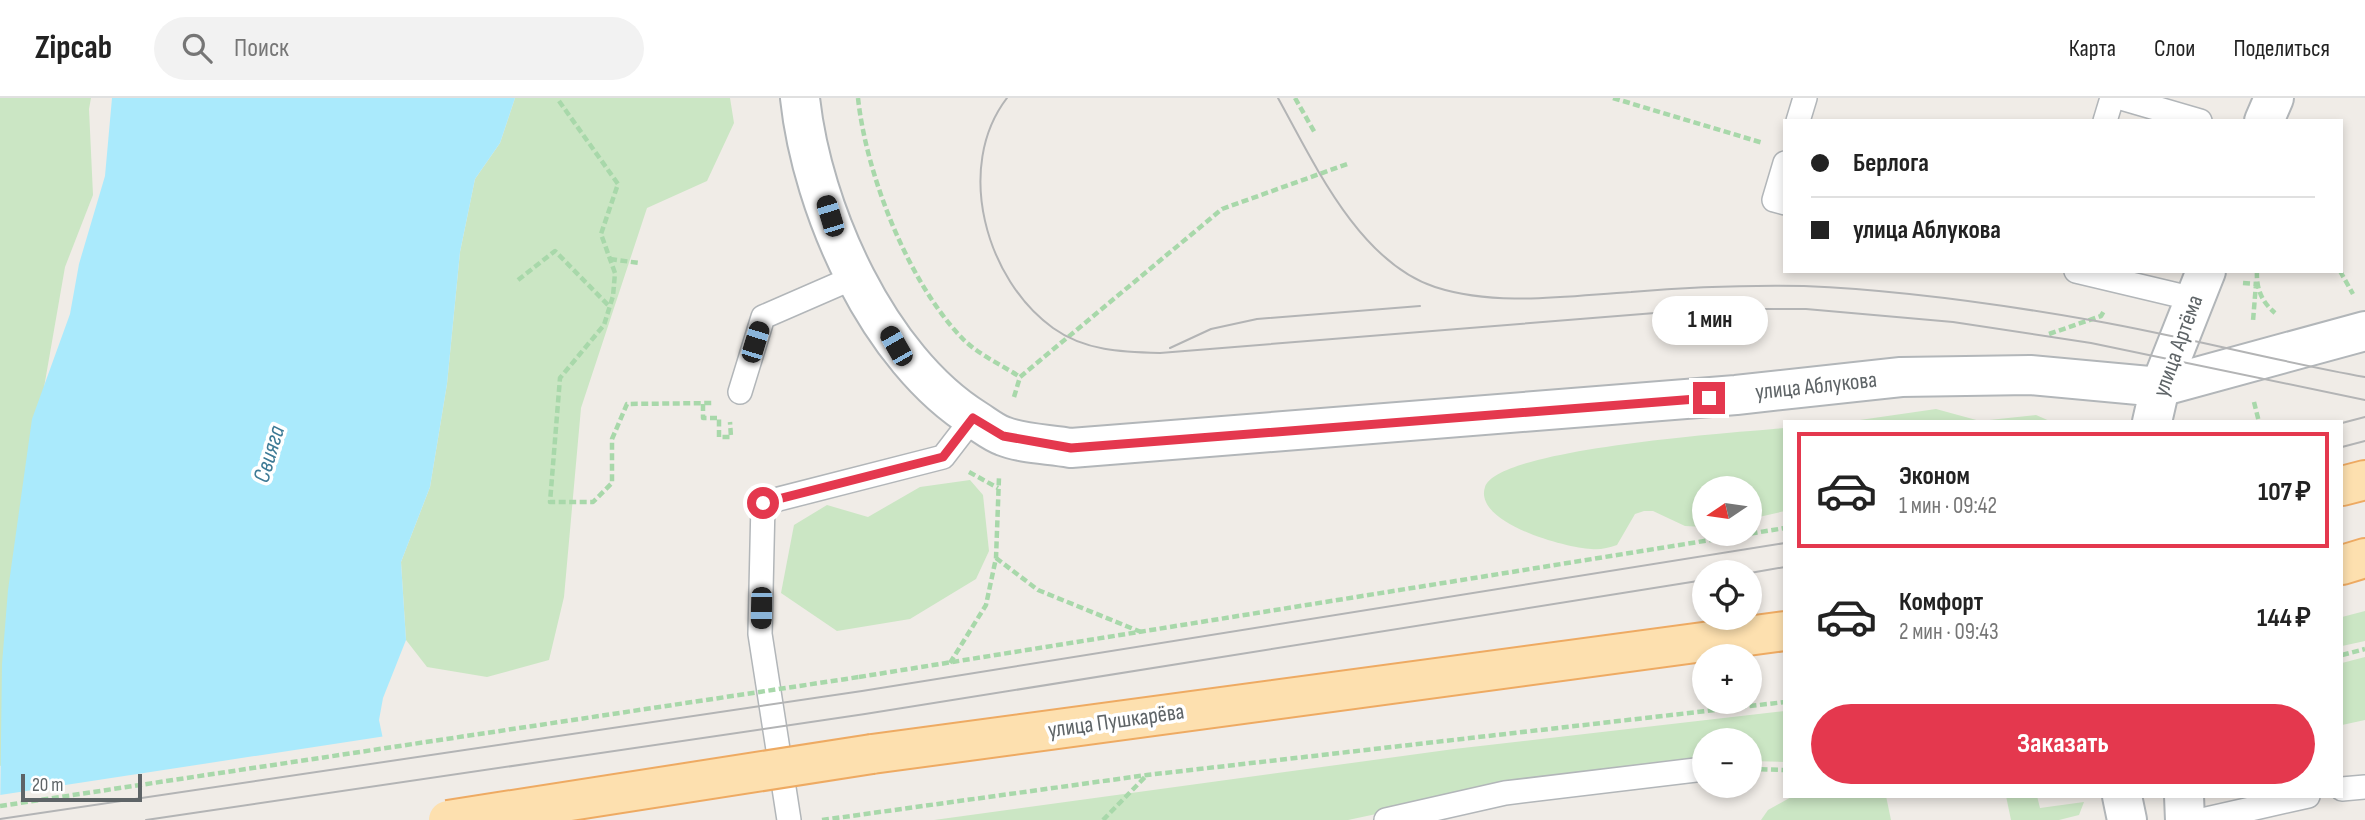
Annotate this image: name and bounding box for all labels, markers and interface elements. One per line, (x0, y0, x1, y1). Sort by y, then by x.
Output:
search box (154, 17, 644, 80)
text: Zipcab (35, 28, 112, 68)
icon: search (178, 29, 216, 67)
text: Поиск (234, 33, 289, 64)
text: Карта (2069, 34, 2116, 63)
text: Слои (2154, 34, 2195, 63)
text: Поделиться (2233, 34, 2330, 63)
text: Берлога (1853, 148, 1929, 179)
car (814, 193, 847, 239)
text: улица Аблукова (1853, 215, 2001, 246)
street label: улица Артёма (2147, 291, 2209, 401)
callout: 1 мин (1651, 296, 1767, 345)
text: 1 мин (1688, 306, 1732, 334)
car (739, 319, 772, 365)
car (877, 323, 916, 369)
street label: улица Аблукова (1754, 366, 1878, 406)
route end (1693, 382, 1725, 414)
water label: Свияга (247, 422, 291, 486)
icon: car (1815, 459, 1878, 522)
text: Эконом (1899, 461, 1970, 492)
north arrow (1692, 476, 1762, 546)
map controls (1692, 476, 1762, 798)
text: 107 ₽ (2258, 477, 2311, 508)
route start (747, 487, 779, 519)
text: 1 мин · 09:42 (1899, 492, 1997, 520)
button: locate (1692, 560, 1762, 630)
icon: car (1815, 585, 1878, 648)
car (751, 587, 772, 629)
text: Комфорт (1899, 587, 1983, 618)
text: 144 ₽ (2257, 603, 2311, 634)
text: 2 мин · 09:43 (1899, 618, 1999, 646)
button: + (1692, 644, 1762, 714)
street label: улица Пушкарёва (1046, 698, 1186, 744)
button: Заказать (1811, 704, 2315, 784)
button: − (1692, 728, 1762, 798)
scale bar (21, 771, 142, 803)
text: 20 m (32, 774, 64, 797)

